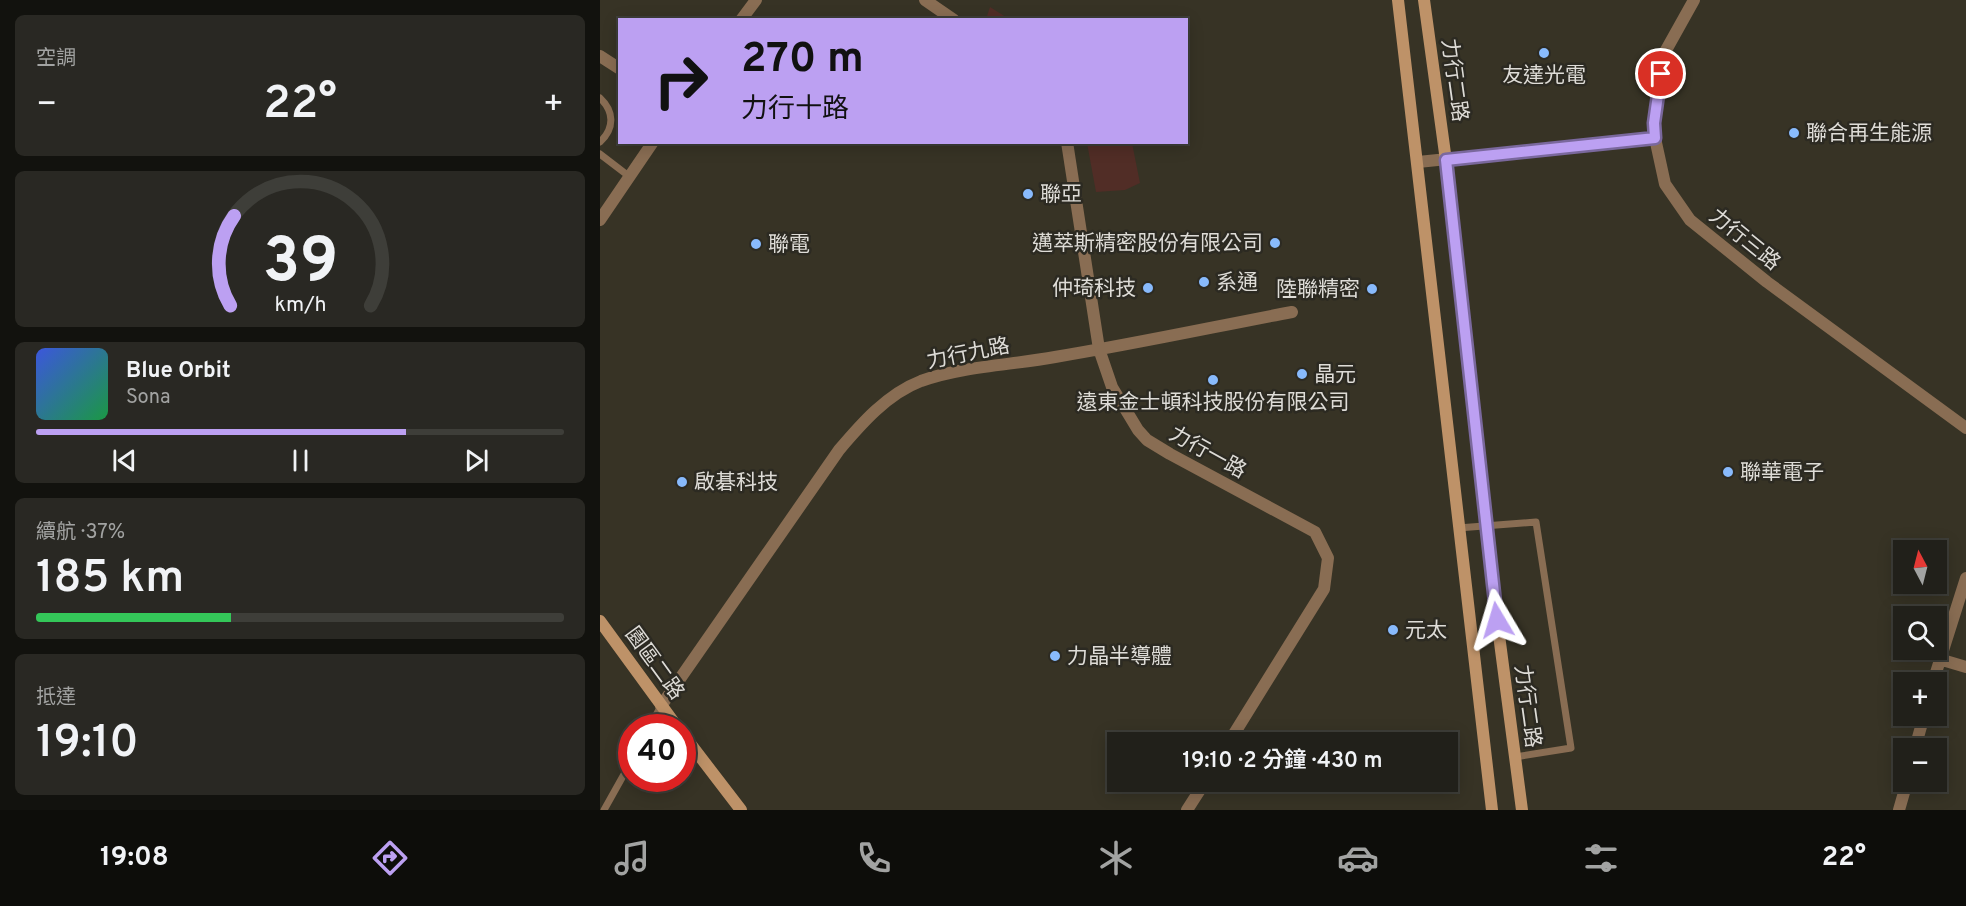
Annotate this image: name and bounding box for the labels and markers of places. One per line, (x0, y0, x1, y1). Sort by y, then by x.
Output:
marker: 友達光電 (1537, 46, 1551, 60)
pin (1635, 48, 1686, 99)
place label: 友達光電 (1502, 63, 1586, 90)
place label: 聯合再生能源 (1806, 121, 1932, 148)
marker: 聯合再生能源 (1787, 126, 1801, 140)
place label: 聯亞 (1040, 182, 1082, 209)
marker: 聯亞 (1021, 187, 1035, 201)
place label: 邁萃斯精密股份有限公司 (1032, 231, 1263, 258)
place label: 聯電 (768, 232, 810, 259)
marker: 邁萃斯精密股份有限公司 (1268, 236, 1282, 250)
marker: 聯電 (749, 237, 763, 251)
place label: 系通 (1216, 270, 1258, 297)
marker: 系通 (1197, 275, 1211, 289)
place label: 仲琦科技 (1052, 276, 1136, 303)
place label: 陸聯精密 (1276, 277, 1360, 304)
marker: 仲琦科技 (1141, 281, 1155, 295)
marker: 陸聯精密 (1365, 282, 1379, 296)
place label: 晶元 (1314, 362, 1356, 389)
marker: 晶元 (1295, 367, 1309, 381)
marker: 遠東金士頓科技股份有限公司 (1206, 373, 1220, 387)
place label: 遠東金士頓科技股份有限公司 (1077, 390, 1350, 417)
place label: 聯華電子 (1740, 460, 1824, 487)
marker: 聯華電子 (1721, 465, 1735, 479)
place label: 啟碁科技 (694, 470, 778, 497)
marker: 啟碁科技 (675, 475, 689, 489)
place label: 元太 (1405, 618, 1447, 645)
marker: 元太 (1386, 623, 1400, 637)
place label: 力晶半導體 (1067, 644, 1172, 671)
marker: 力晶半導體 (1048, 649, 1062, 663)

